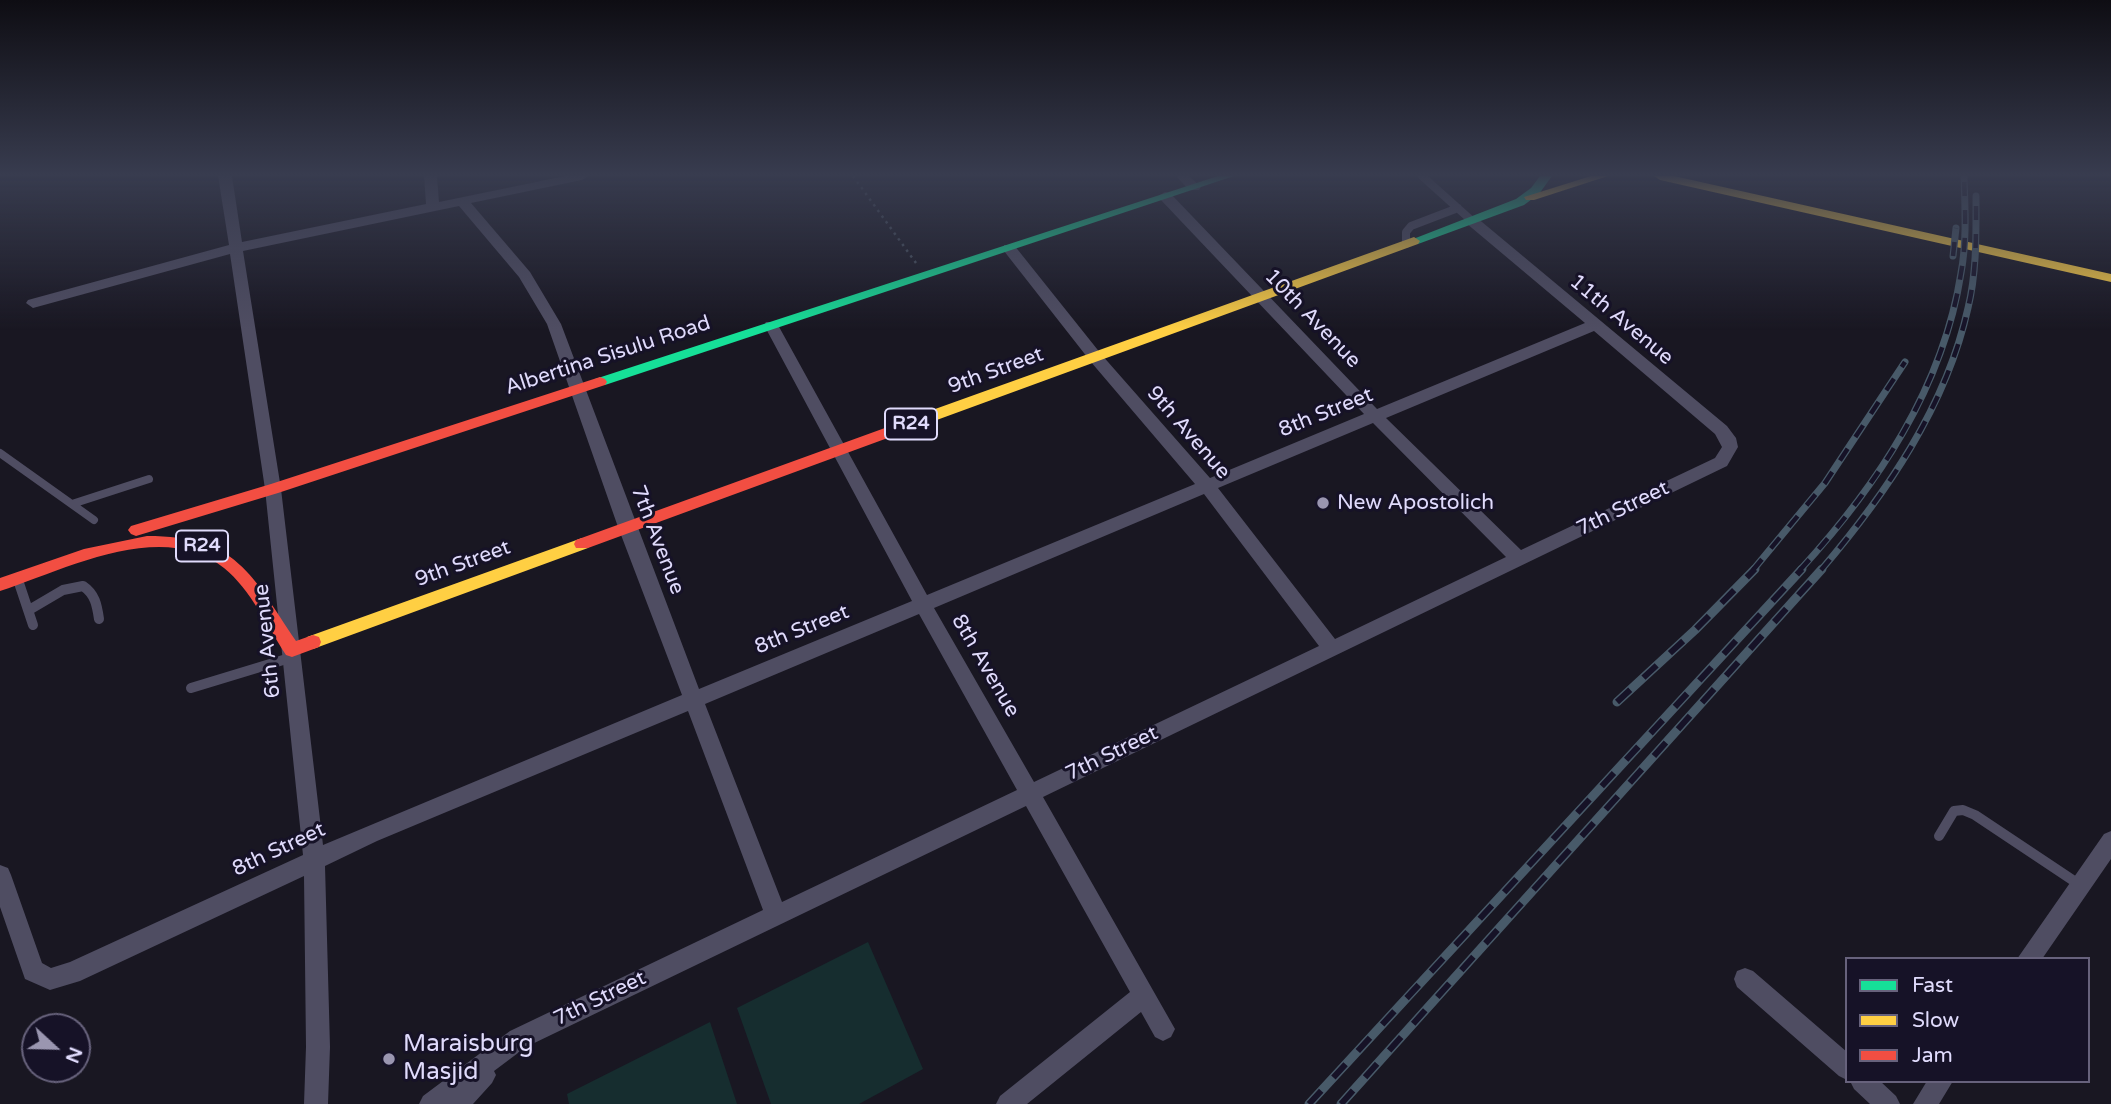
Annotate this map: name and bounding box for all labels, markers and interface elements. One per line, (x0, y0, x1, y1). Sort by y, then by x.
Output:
street label: 10th Avenue (1259, 264, 1365, 374)
street label: 11th Avenue (1564, 269, 1678, 371)
street label: Albertina Sisulu Road (502, 311, 714, 401)
street label: 9th Street (945, 342, 1047, 400)
street label: 9th Avenue (1141, 381, 1235, 485)
street label: 8th Street (1275, 383, 1377, 443)
road number: R24 (885, 408, 937, 440)
street label: 7th Street (1573, 476, 1673, 542)
street label: 7th Avenue (625, 482, 689, 598)
place label: New Apostolich (1337, 490, 1494, 516)
marker: New Apostolich (1315, 495, 1331, 511)
road number: R24 (176, 530, 228, 562)
street label: 9th Street (412, 535, 514, 593)
street label: 6th Avenue (249, 583, 287, 699)
street label: 8th Street (751, 600, 853, 660)
street label: 8th Avenue (945, 610, 1025, 722)
street label: 7th Street (1062, 721, 1162, 787)
street label: 8th Street (229, 818, 329, 882)
legend (1845, 957, 2090, 1083)
street label: 7th Street (550, 966, 650, 1032)
text: Fast (1912, 973, 1953, 998)
text: Slow (1912, 1008, 1959, 1033)
north arrow (21, 1013, 91, 1083)
place label: Maraisburg Masjid (403, 1031, 534, 1087)
text: Jam (1912, 1043, 1953, 1068)
text: N (61, 1044, 87, 1066)
marker: Maraisburg Masjid (381, 1051, 397, 1067)

